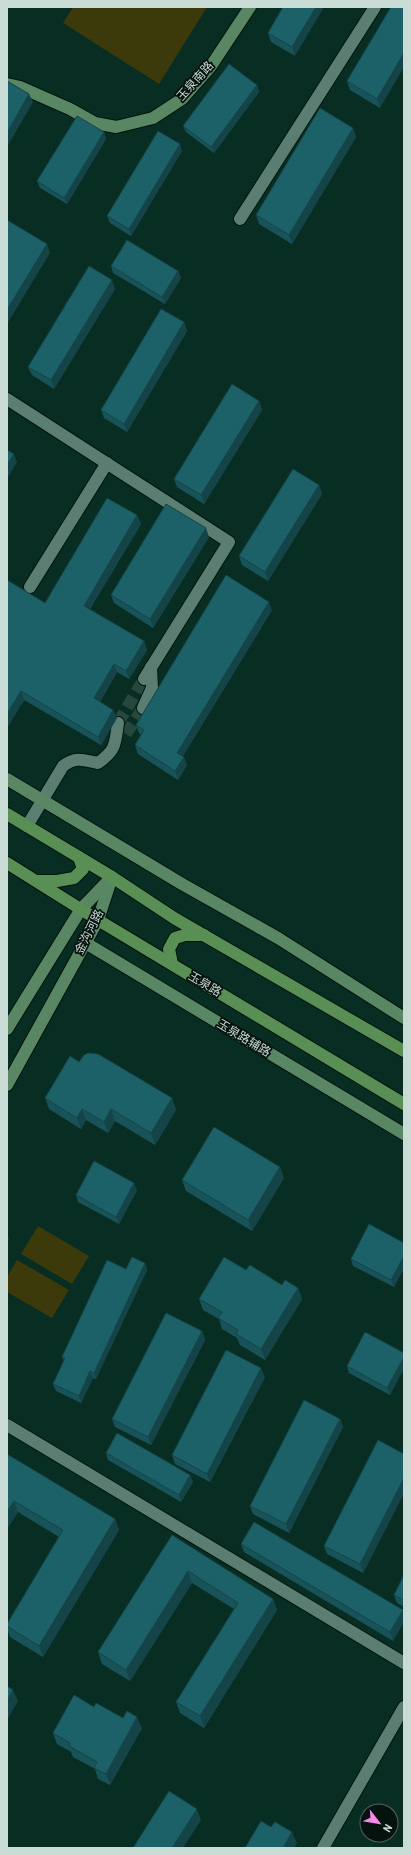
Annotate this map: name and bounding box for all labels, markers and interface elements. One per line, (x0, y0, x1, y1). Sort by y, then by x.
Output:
street label: 玉泉南路 (174, 58, 216, 104)
street label: 金沟河路 (72, 907, 106, 957)
street label: 玉泉路 (186, 969, 224, 999)
street label: 玉泉路辅路 (215, 1017, 273, 1059)
north arrow (359, 1803, 399, 1843)
text: N (380, 1822, 394, 1834)

